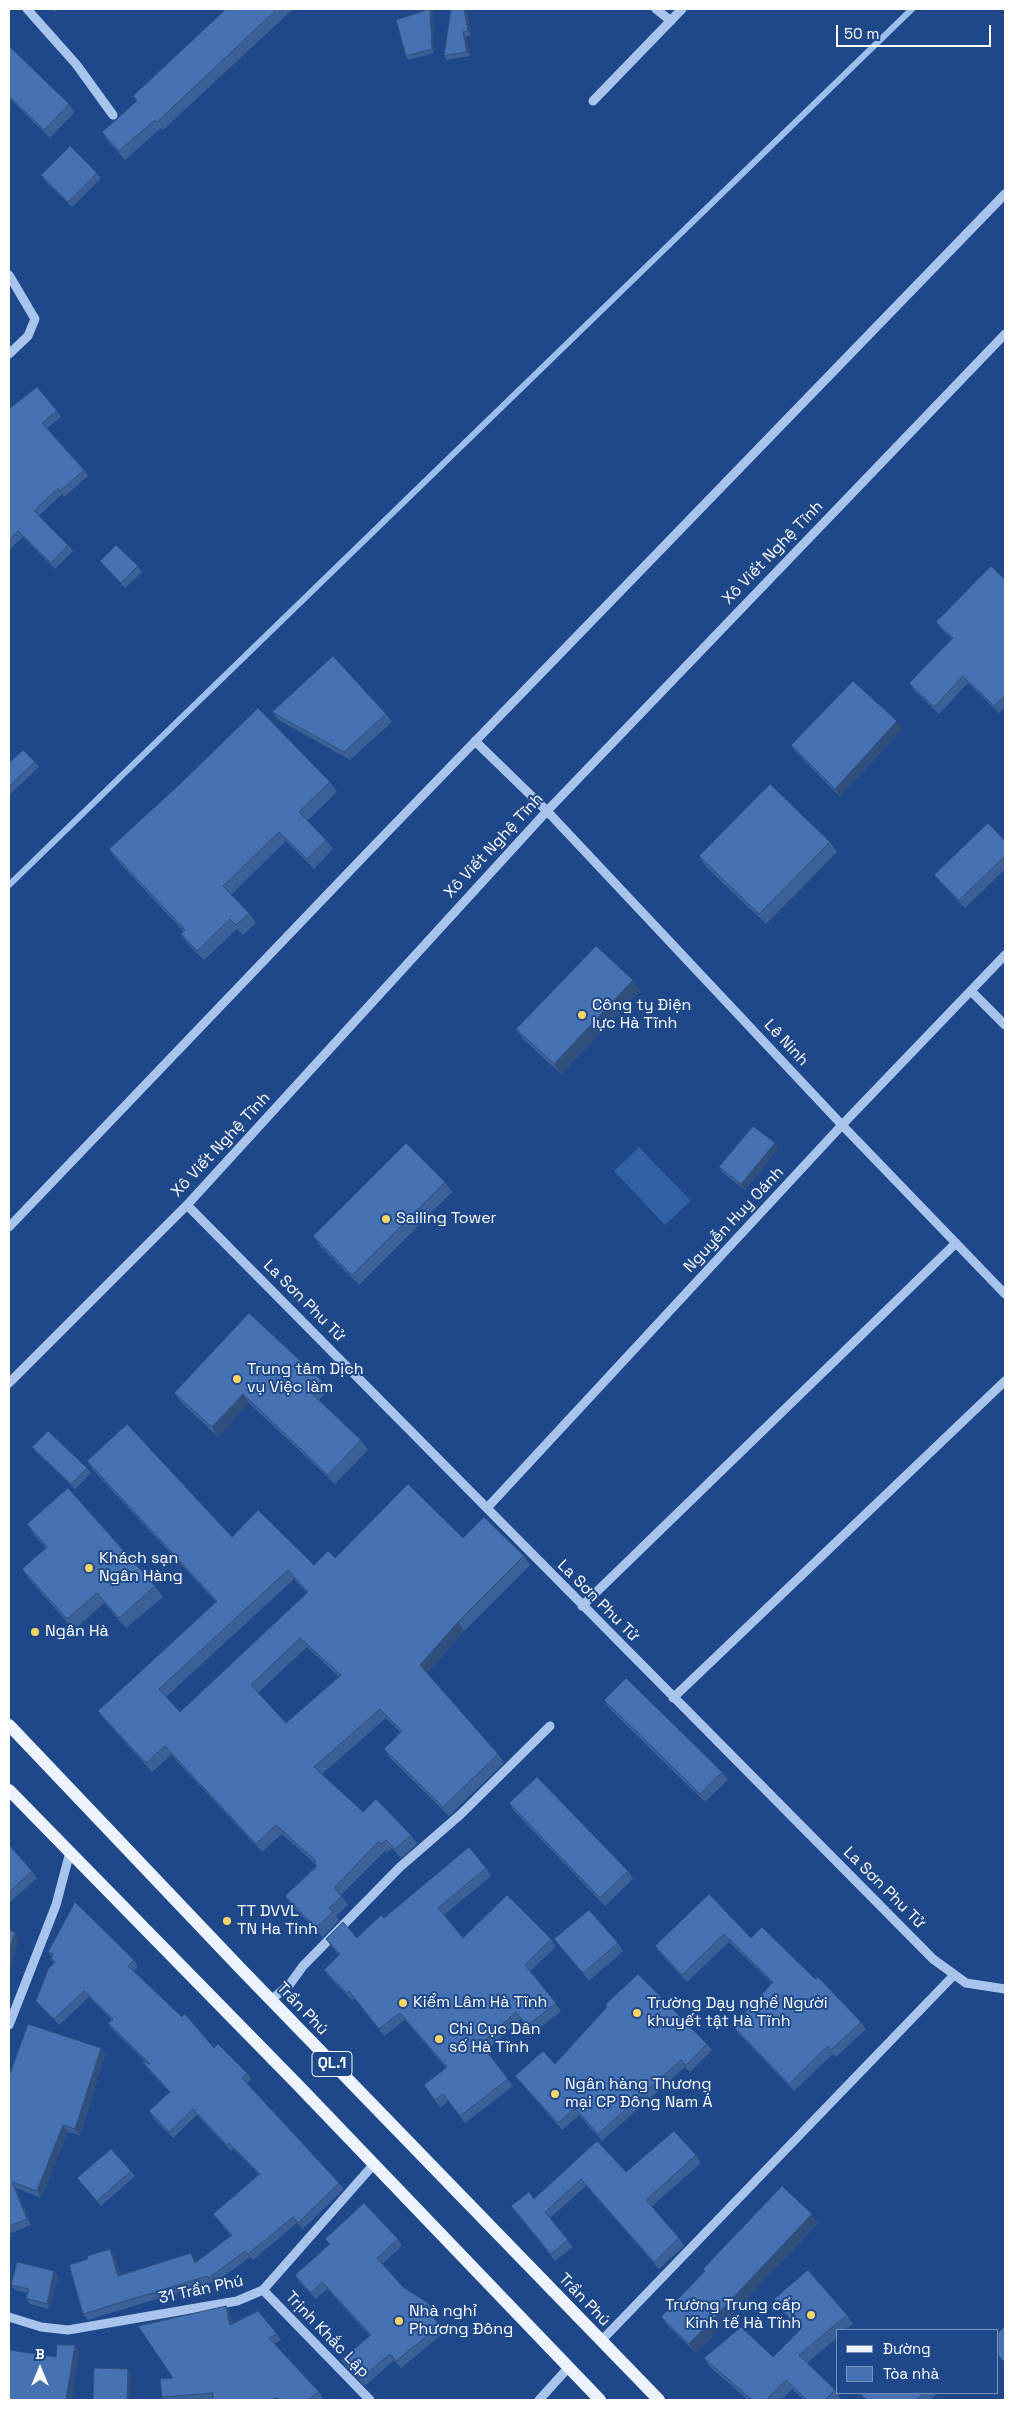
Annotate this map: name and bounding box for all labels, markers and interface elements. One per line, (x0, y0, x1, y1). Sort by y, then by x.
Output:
scale bar (839, 15, 994, 47)
text: 50 m (844, 24, 879, 43)
street label: Xô Viết Nghệ Tĩnh (719, 497, 827, 609)
street label: Xô Viết Nghệ Tĩnh (440, 790, 548, 902)
place label: Công ty Điện lực Hà Tĩnh (592, 996, 691, 1034)
marker: Công ty Điện lực Hà Tĩnh (576, 1009, 588, 1021)
street label: Lê Ninh (760, 1016, 812, 1070)
street label: Xô Viết Nghệ Tĩnh (167, 1089, 275, 1201)
street label: Nguyễn Huy Oánh (680, 1163, 788, 1277)
place label: Sailing Tower (396, 1209, 497, 1229)
marker: Sailing Tower (380, 1213, 392, 1225)
street label: La Sơn Phu Tử (259, 1256, 349, 1346)
place label: Trung tâm Dịch vụ Việc làm (247, 1360, 364, 1398)
marker: Trung tâm Dịch vụ Việc làm (231, 1373, 243, 1385)
place label: Khách sạn Ngân Hàng (99, 1549, 183, 1587)
street label: La Sơn Phu Tử (553, 1556, 643, 1646)
marker: Khách sạn Ngân Hàng (83, 1562, 95, 1574)
place label: Ngân Hà (45, 1622, 109, 1642)
marker: Ngân Hà (29, 1626, 41, 1638)
street label: La Sơn Phu Tử (839, 1843, 929, 1933)
place label: TT DVVL TN Ha Tinh (237, 1902, 318, 1940)
marker: TT DVVL TN Ha Tinh (221, 1915, 233, 1927)
street label: Trần Phú (272, 1979, 332, 2039)
place label: Kiểm Lâm Hà Tĩnh (413, 1993, 547, 2013)
place label: Trường Dạy nghề Người khuyết tật Hà Tĩnh (647, 1994, 828, 2032)
marker: Kiểm Lâm Hà Tĩnh (397, 1997, 409, 2009)
marker: Trường Dạy nghề Người khuyết tật Hà Tĩnh (631, 2007, 643, 2019)
place label: Chi Cục Dân số Hà Tĩnh (449, 2020, 540, 2058)
marker: Chi Cục Dân số Hà Tĩnh (433, 2033, 445, 2045)
road number: QL.1 (312, 2052, 352, 2076)
place label: Ngân hàng Thương mại CP Đông Nam Á (565, 2075, 712, 2113)
marker: Ngân hàng Thương mại CP Đông Nam Á (549, 2088, 561, 2100)
street label: Trần Phú (554, 2270, 614, 2330)
street label: 31 Trần Phú (157, 2272, 245, 2308)
street label: Trịnh Khắc Lập (281, 2288, 373, 2382)
place label: Trường Trung cấp Kinh tế Hà Tĩnh (665, 2296, 801, 2334)
place label: Nhà nghỉ Phương Đông (409, 2302, 513, 2340)
marker: Trường Trung cấp Kinh tế Hà Tĩnh (805, 2309, 817, 2321)
marker: Nhà nghỉ Phương Đông (393, 2315, 405, 2327)
legend (836, 2329, 999, 2394)
text: Đường (883, 2339, 931, 2358)
north arrow (15, 2344, 65, 2394)
text: B (35, 2345, 45, 2363)
text: Tòa nhà (883, 2364, 939, 2383)

